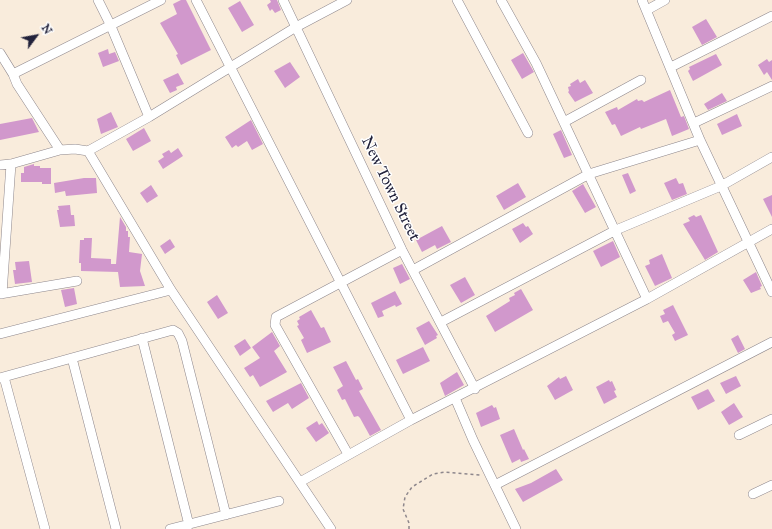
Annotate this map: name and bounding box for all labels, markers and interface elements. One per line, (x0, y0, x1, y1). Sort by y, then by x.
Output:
north arrow (16, 16, 56, 56)
text: N (39, 22, 55, 37)
street label: New Town Street (356, 134, 424, 244)

